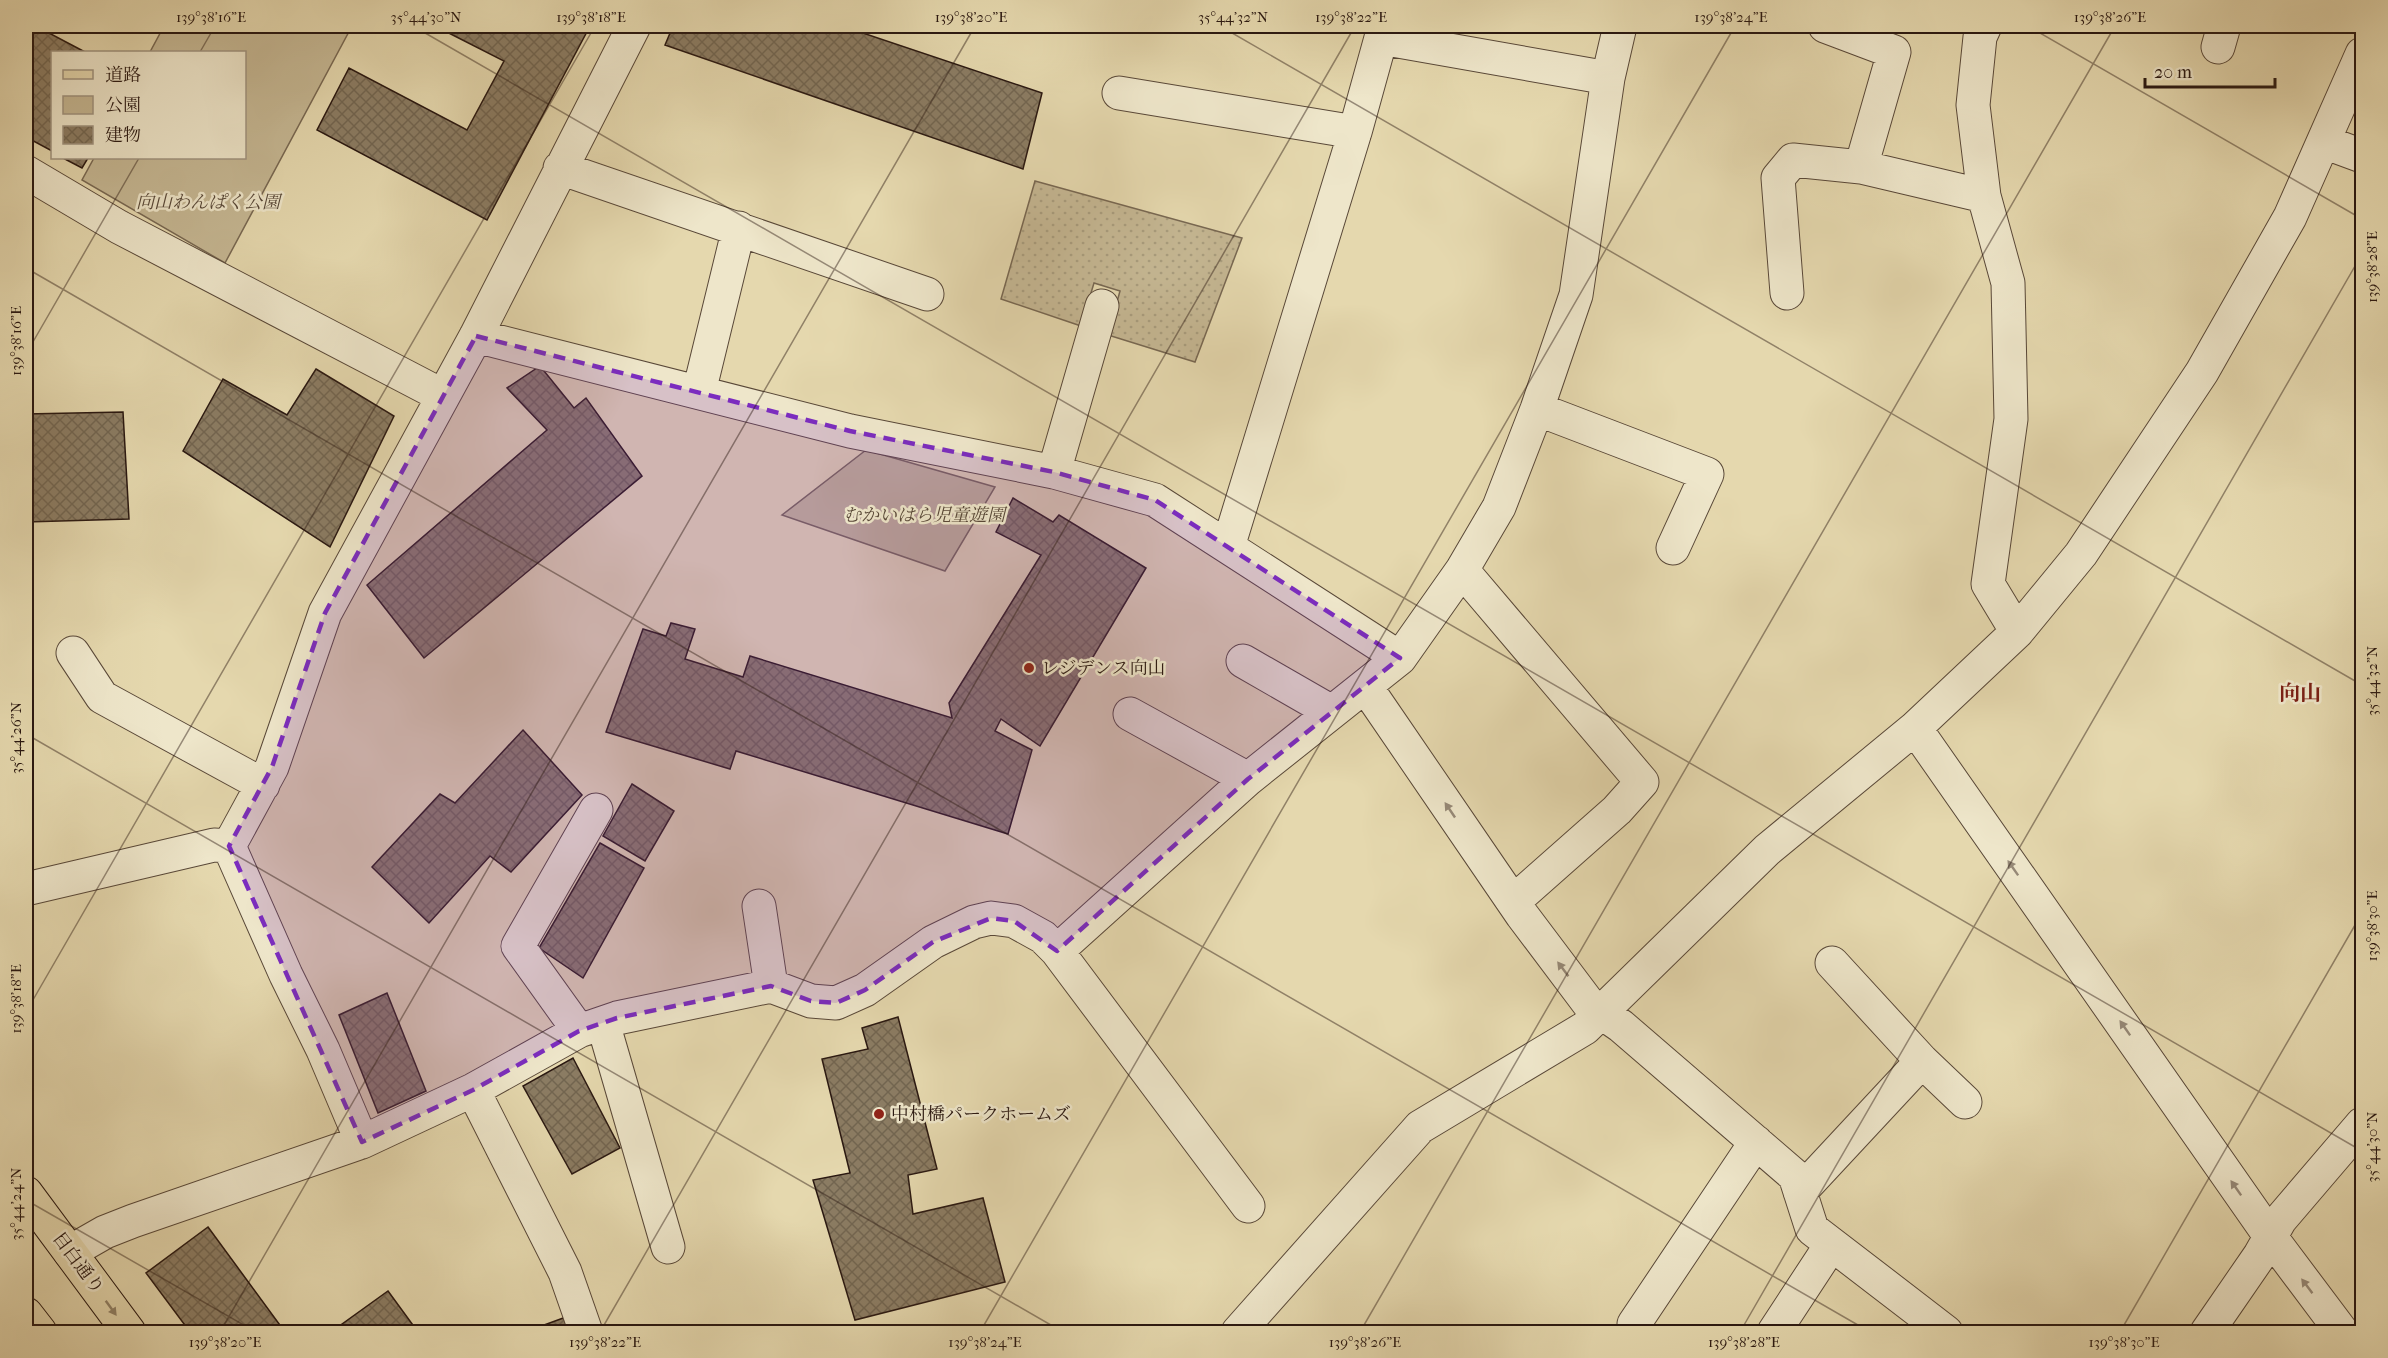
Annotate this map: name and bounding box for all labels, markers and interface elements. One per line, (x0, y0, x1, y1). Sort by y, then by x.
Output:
text: 139°38'16"E (176, 8, 246, 26)
text: 35°44'30"N (391, 8, 462, 26)
text: 139°38'18"E (556, 8, 626, 26)
text: 139°38'20"E (935, 8, 1007, 26)
text: 35°44'32"N (1198, 8, 1269, 26)
text: 139°38'22"E (1315, 8, 1387, 26)
text: 139°38'24"E (1694, 8, 1768, 26)
text: 139°38'26"E (2074, 8, 2146, 26)
legend (51, 51, 246, 159)
scale bar (2145, 51, 2276, 89)
text: 20 m (2154, 62, 2192, 83)
text: 道路 (105, 65, 141, 86)
text: 公園 (105, 95, 141, 116)
text: 建物 (105, 125, 141, 146)
park label: 向山わんぱく公園 (136, 192, 283, 213)
text: 139°38'28"E (2363, 231, 2381, 303)
text: 139°38'16"E (7, 306, 25, 376)
park label: むかいはら児童遊園 (843, 505, 1008, 526)
text: 35°44'32"N (2363, 645, 2381, 716)
place label: レジデンス向山 (1041, 658, 1166, 679)
marker: レジデンス向山 (1022, 661, 1036, 675)
district label: 向山 (2279, 681, 2321, 705)
text: 35°44'26"N (7, 701, 25, 774)
one-way arrow (1445, 802, 1456, 818)
one-way arrow (2007, 860, 2019, 876)
text: 139°38'30"E (2363, 890, 2381, 962)
one-way arrow (1557, 961, 1569, 977)
text: 139°38'18"E (7, 964, 25, 1034)
one-way arrow (2119, 1020, 2131, 1036)
place label: 中村橋パークホームズ (891, 1104, 1071, 1125)
marker: 中村橋パークホームズ (872, 1107, 886, 1121)
text: 35°44'30"N (2363, 1111, 2381, 1182)
text: 35°44'24"N (7, 1167, 25, 1240)
one-way arrow (2230, 1180, 2242, 1196)
street label: 目白通り (48, 1228, 108, 1298)
one-way arrow (2301, 1278, 2313, 1294)
one-way arrow (105, 1299, 117, 1315)
text: 139°38'20"E (189, 1333, 261, 1351)
text: 139°38'22"E (569, 1333, 641, 1351)
text: 139°38'24"E (948, 1333, 1022, 1351)
text: 139°38'26"E (1329, 1333, 1401, 1351)
text: 139°38'28"E (1708, 1333, 1780, 1351)
text: 139°38'30"E (2088, 1333, 2160, 1351)

